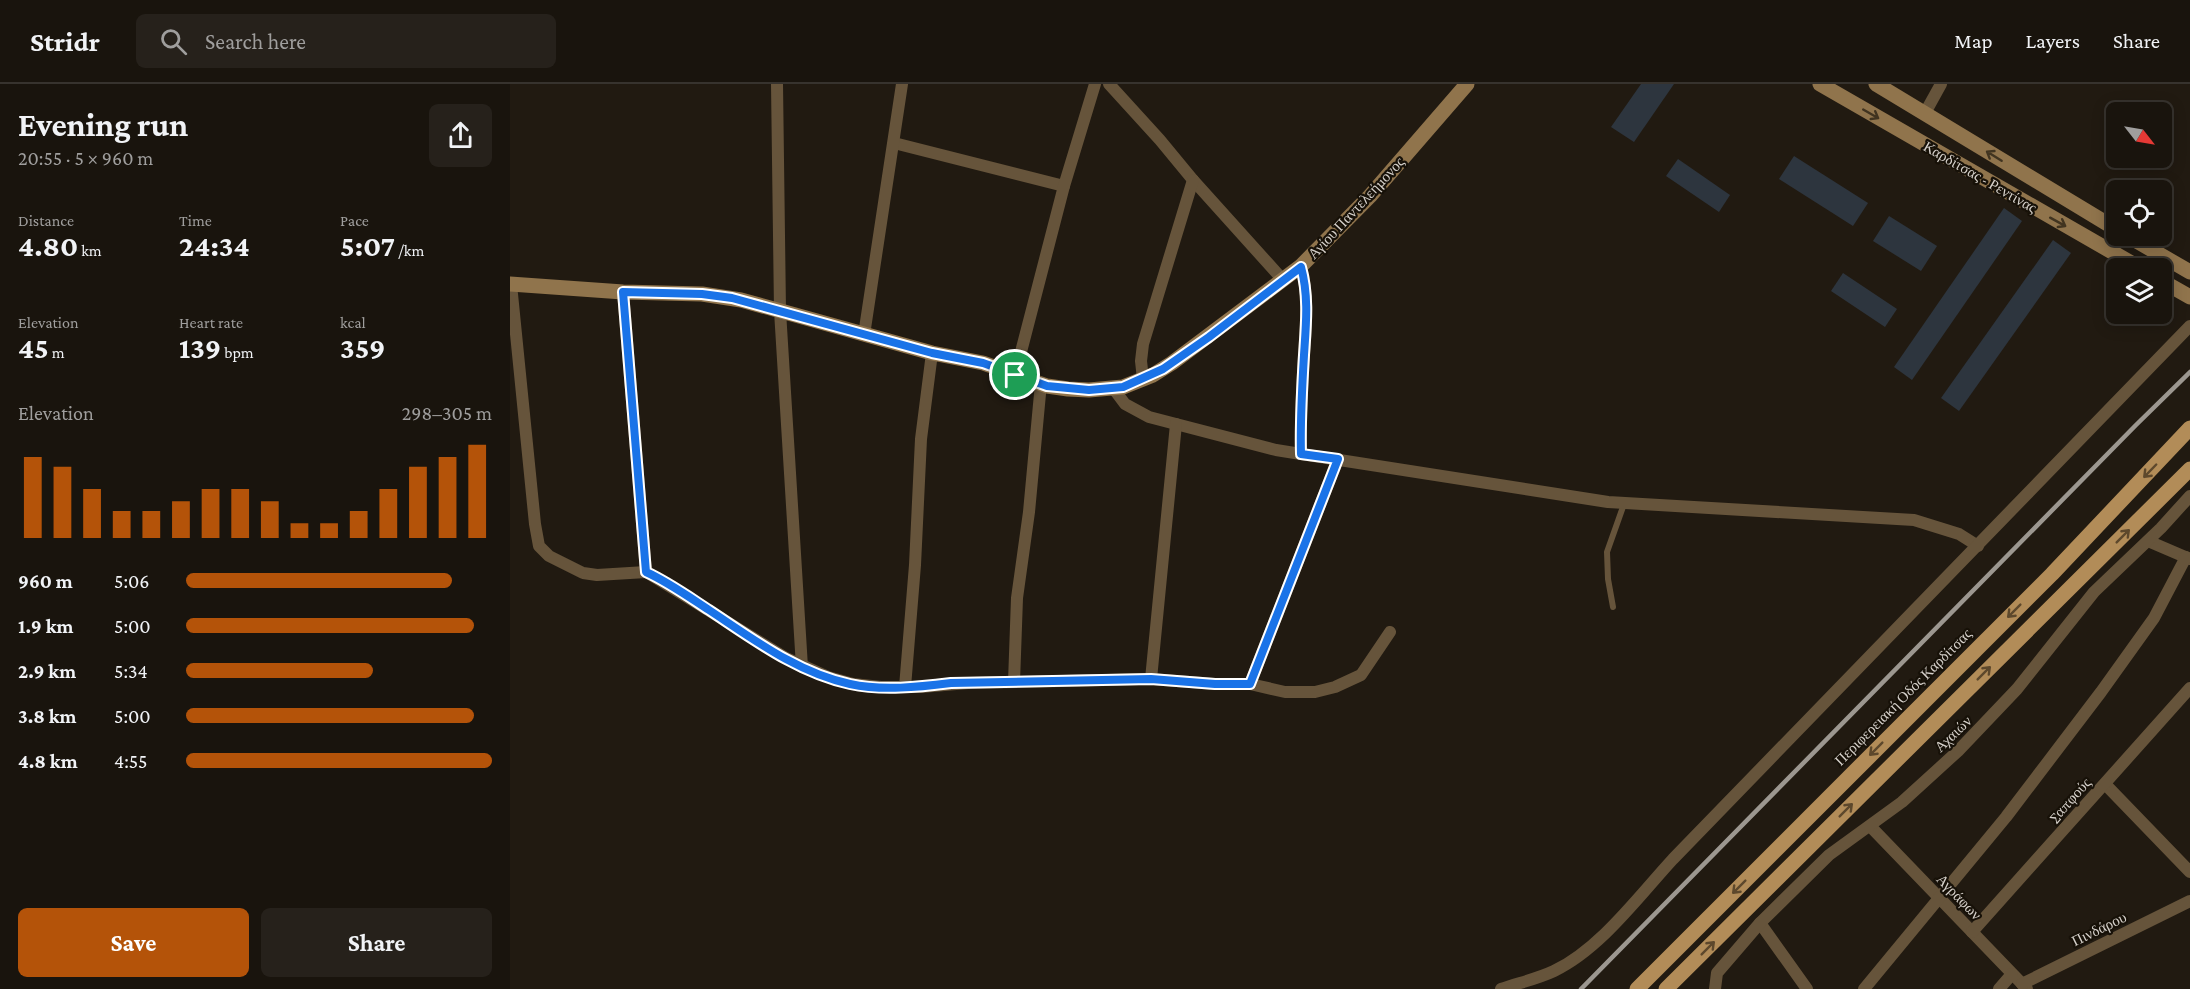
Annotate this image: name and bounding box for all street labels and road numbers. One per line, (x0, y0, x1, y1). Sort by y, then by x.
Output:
street label: Καρδίτσας - Ρεντίνας (1921, 138, 2039, 216)
street label: Αγίου Παντελεήμονος (1305, 154, 1408, 263)
street label: Περιφερειακή Οδός Καρδίτσας (1831, 625, 1975, 769)
street label: Αχαιών (1931, 713, 1975, 755)
street label: Σαπφούς (2046, 775, 2094, 825)
street label: Αγράφων (1933, 871, 1985, 923)
street label: Πινδάρου (2069, 909, 2129, 949)

